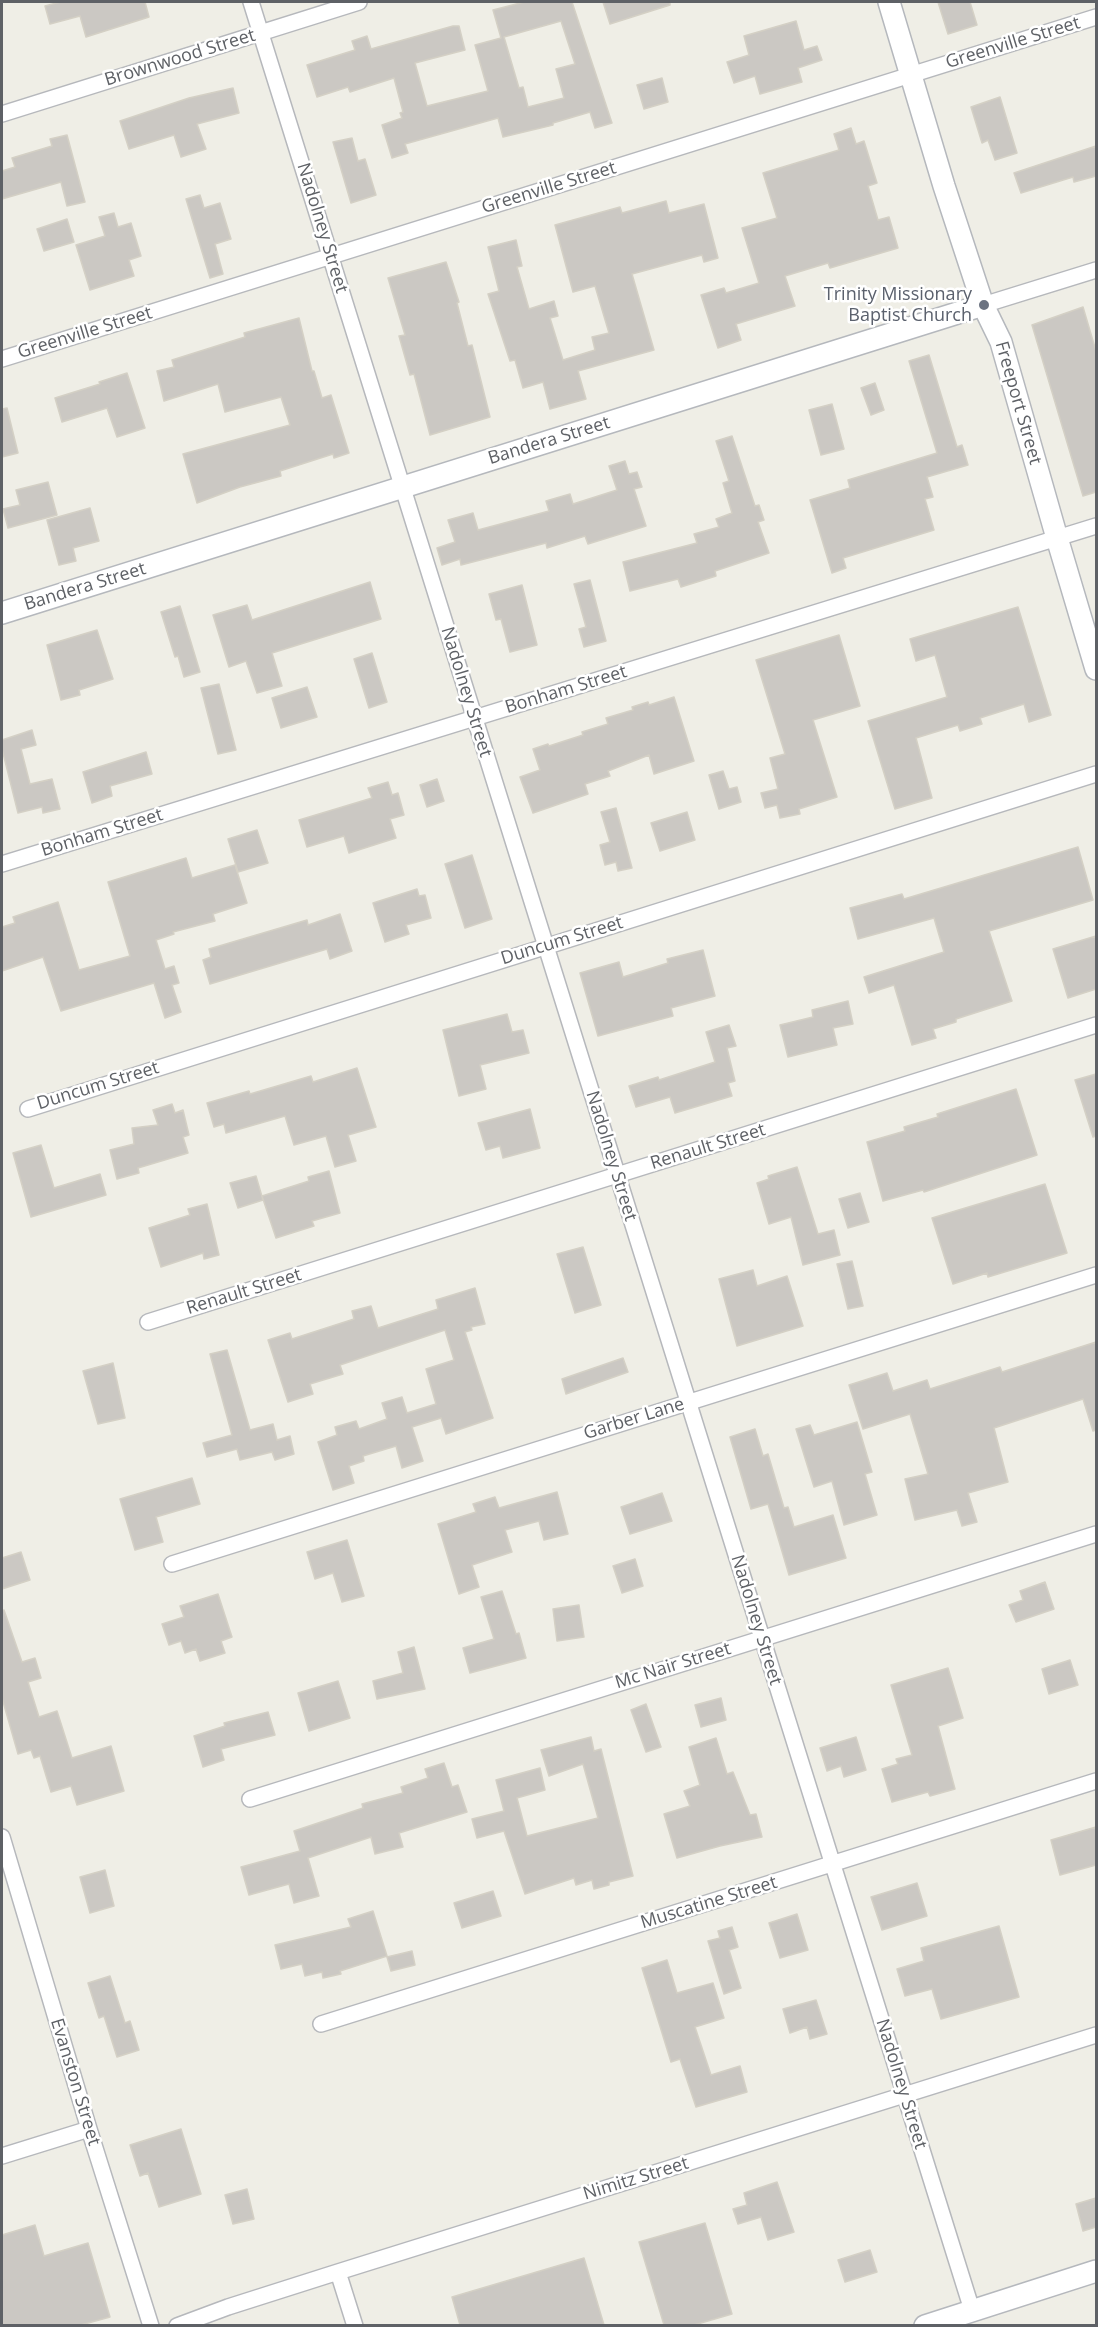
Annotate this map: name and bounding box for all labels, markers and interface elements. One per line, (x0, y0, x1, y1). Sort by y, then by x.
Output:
street label: Greenville Street (943, 12, 1083, 74)
street label: Brownwood Street (102, 25, 258, 91)
street label: Greenville Street (479, 157, 619, 219)
street label: Nadolney Street (292, 160, 352, 296)
place label: Trinity Missionary Baptist Church (824, 284, 972, 326)
marker: Trinity Missionary Baptist Church (977, 298, 991, 312)
street label: Greenville Street (15, 302, 155, 364)
street label: Freeport Street (990, 339, 1046, 467)
street label: Bandera Street (486, 412, 612, 470)
street label: Bandera Street (22, 558, 148, 616)
street label: Nadolney Street (436, 624, 496, 760)
street label: Bonham Street (503, 661, 629, 719)
street label: Bonham Street (39, 804, 165, 862)
street label: Duncum Street (498, 912, 626, 970)
street label: Duncum Street (34, 1057, 162, 1115)
street label: Nadolney Street (581, 1088, 641, 1224)
street label: Renault Street (648, 1119, 768, 1175)
street label: Renault Street (184, 1264, 304, 1320)
street label: Garber Lane (581, 1393, 687, 1445)
street label: Nadolney Street (726, 1552, 786, 1688)
street label: Mc Nair Street (613, 1638, 733, 1694)
street label: Muscatine Street (638, 1872, 780, 1934)
street label: Evanston Street (45, 2016, 105, 2148)
street label: Nadolney Street (871, 2016, 931, 2152)
street label: Nimitz Street (581, 2153, 691, 2205)

